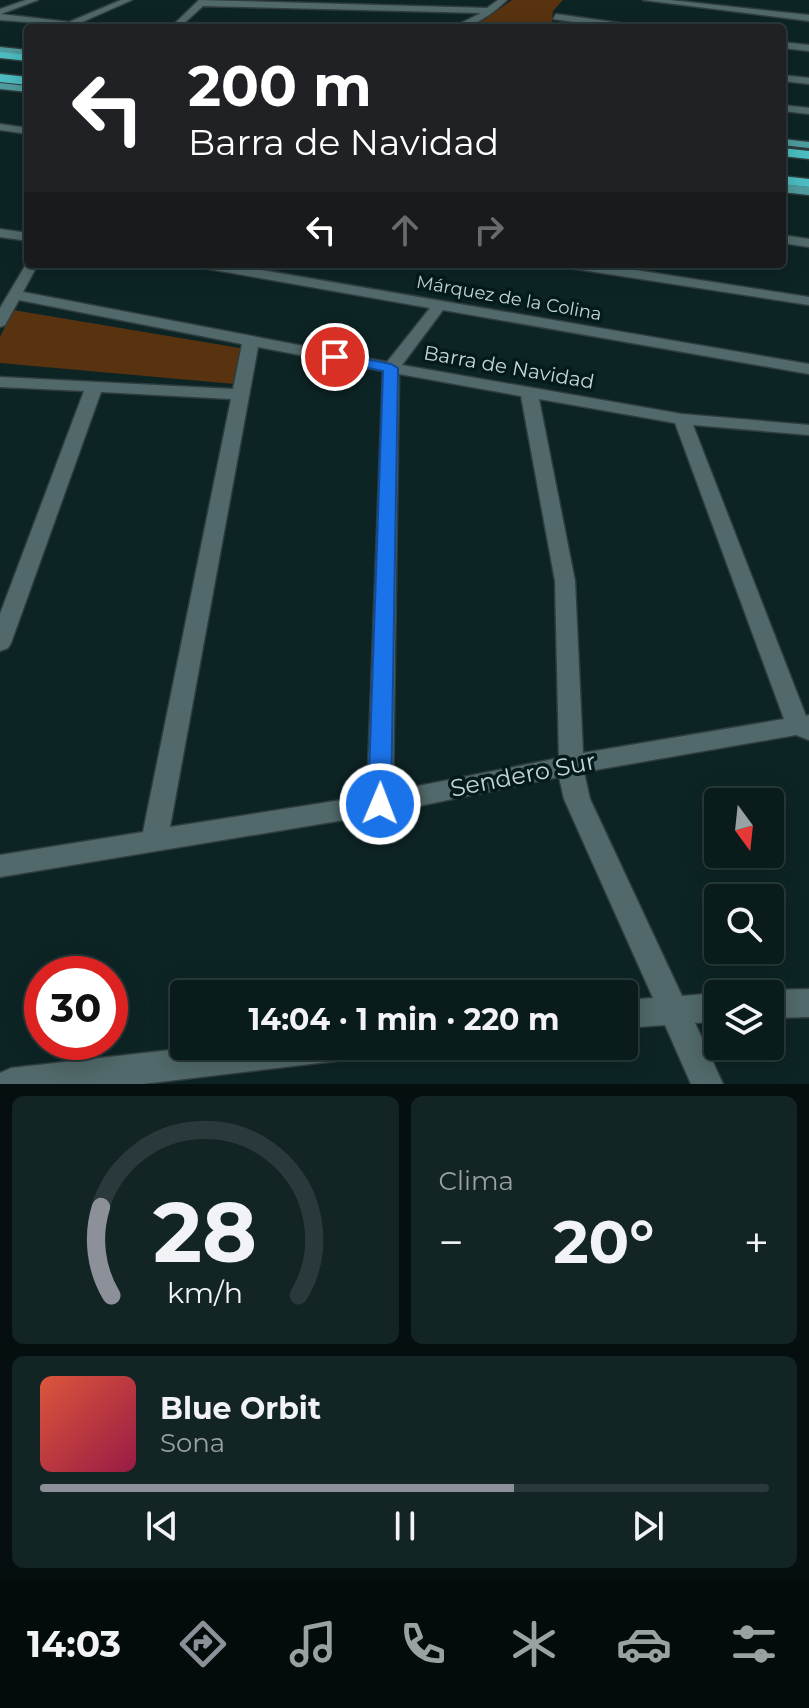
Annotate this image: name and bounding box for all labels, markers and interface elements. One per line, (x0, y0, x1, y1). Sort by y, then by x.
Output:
text: 200 m (188, 52, 372, 120)
icon: left (56, 56, 160, 160)
text: Barra de Navidad (188, 120, 499, 164)
icon: left (299, 208, 343, 252)
icon: ahead (383, 208, 427, 252)
icon: right (467, 208, 511, 252)
street label: Márquez de la Colina (415, 271, 603, 325)
pin (301, 323, 369, 391)
icon: arrive (313, 335, 357, 379)
street label: Barra de Navidad (422, 340, 596, 394)
street label: Sendero Sur (448, 746, 598, 803)
position arrow (338, 762, 422, 846)
north arrow (704, 788, 784, 868)
map controls (704, 788, 784, 1060)
button: search (704, 884, 784, 964)
speed limit sign: 30 (24, 956, 128, 1060)
button: layers (704, 980, 784, 1060)
text: 14:04 · 1 min · 220 m (249, 1001, 559, 1038)
text: Clima (439, 1165, 514, 1197)
text: 28 (153, 1181, 257, 1283)
text: 20° (553, 1205, 654, 1278)
text: − (439, 1215, 464, 1269)
text: + (744, 1215, 769, 1269)
text: km/h (167, 1275, 243, 1310)
text: Blue Orbit (160, 1390, 321, 1427)
text: Sona (160, 1427, 225, 1459)
icon: previous (140, 1504, 184, 1548)
icon: pause (383, 1504, 427, 1548)
icon: next (626, 1504, 670, 1548)
icon: directions (175, 1616, 231, 1672)
icon: music (285, 1616, 341, 1672)
icon: phone (395, 1616, 451, 1672)
icon: climate (506, 1616, 562, 1672)
icon: car (616, 1616, 672, 1672)
icon: filters (726, 1616, 782, 1672)
text: 14:03 (27, 1622, 121, 1666)

